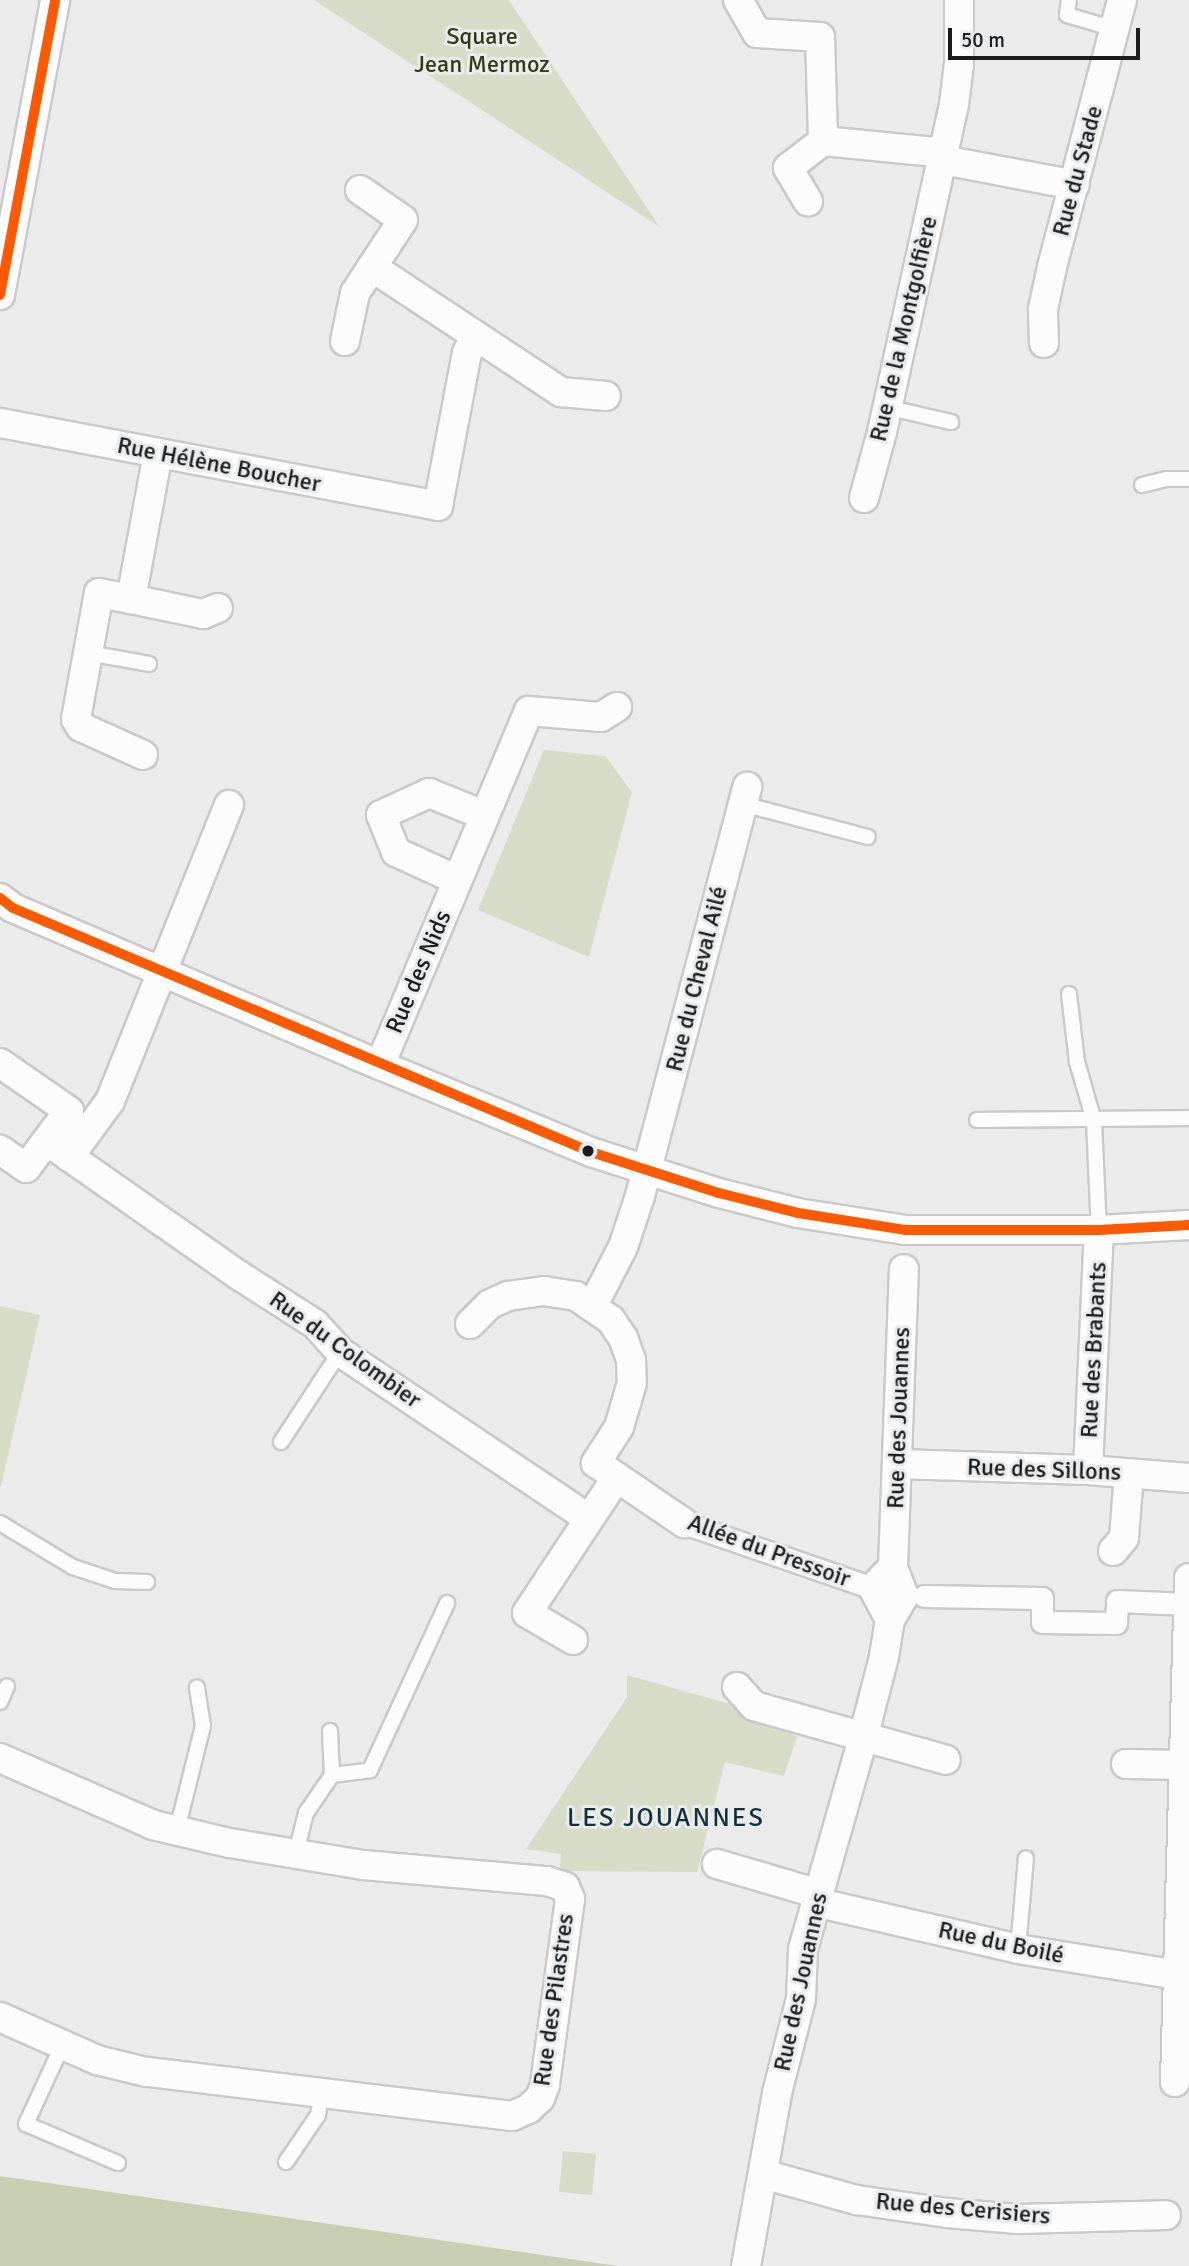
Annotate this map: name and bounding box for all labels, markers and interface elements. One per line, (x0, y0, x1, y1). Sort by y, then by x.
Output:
scale bar (951, 14, 1144, 58)
park label: Square Jean Mermoz (414, 23, 550, 79)
text: 50 m (961, 27, 1005, 53)
street label: Rue du Stade (1047, 103, 1109, 239)
street label: Rue de la Montgolfière (864, 214, 944, 444)
street label: Rue Hélène Boucher (115, 431, 323, 499)
street label: Rue du Cheval Ailé (660, 883, 734, 1075)
street label: Rue des Nids (380, 906, 458, 1038)
unlabelled marker (581, 1144, 595, 1158)
street label: Rue des Brabants (1075, 1261, 1113, 1439)
street label: Rue du Colombier (263, 1285, 427, 1415)
street label: Rue des Jouannes (881, 1327, 917, 1509)
street label: Rue des Sillons (966, 1453, 1122, 1487)
street label: Allée du Pressoir (684, 1508, 854, 1594)
district label: LES JOUANNES (568, 1803, 764, 1835)
street label: Rue des Jouannes (768, 1890, 834, 2074)
street label: Rue des Pilastres (528, 1912, 580, 2088)
street label: Rue du Boilé (936, 1916, 1066, 1970)
street label: Rue des Cerisiers (874, 2187, 1052, 2231)

